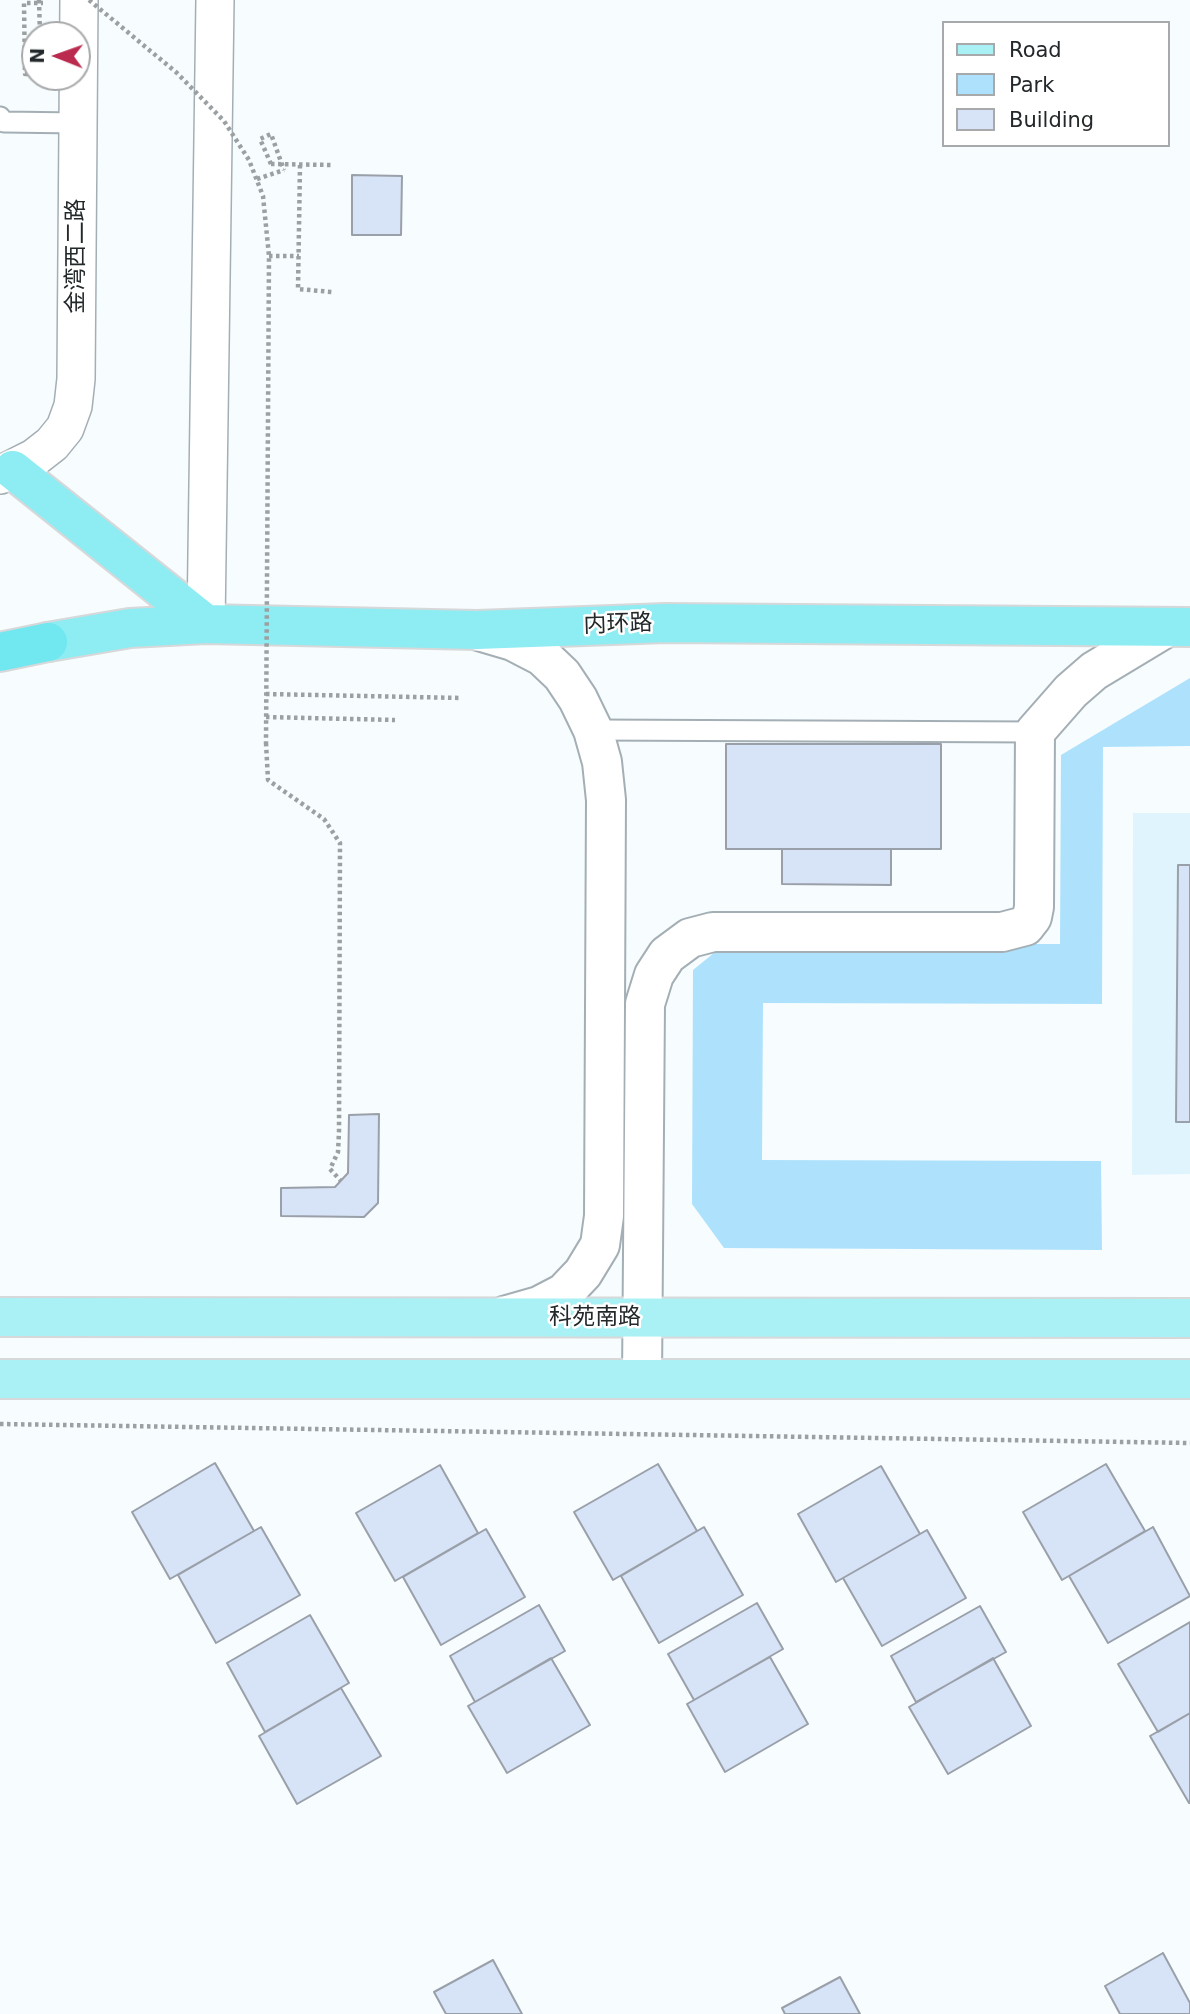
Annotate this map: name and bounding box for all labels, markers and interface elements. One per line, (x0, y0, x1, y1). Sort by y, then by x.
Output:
north arrow (21, 21, 91, 91)
legend (942, 21, 1169, 147)
text: Road (1009, 38, 1062, 62)
text: N (26, 48, 48, 64)
text: Park (1009, 73, 1054, 97)
text: Building (1009, 108, 1094, 132)
street label: 金湾西二路 (63, 199, 91, 313)
street label: 内环路 (583, 610, 653, 640)
street label: 科苑南路 (549, 1304, 641, 1332)

